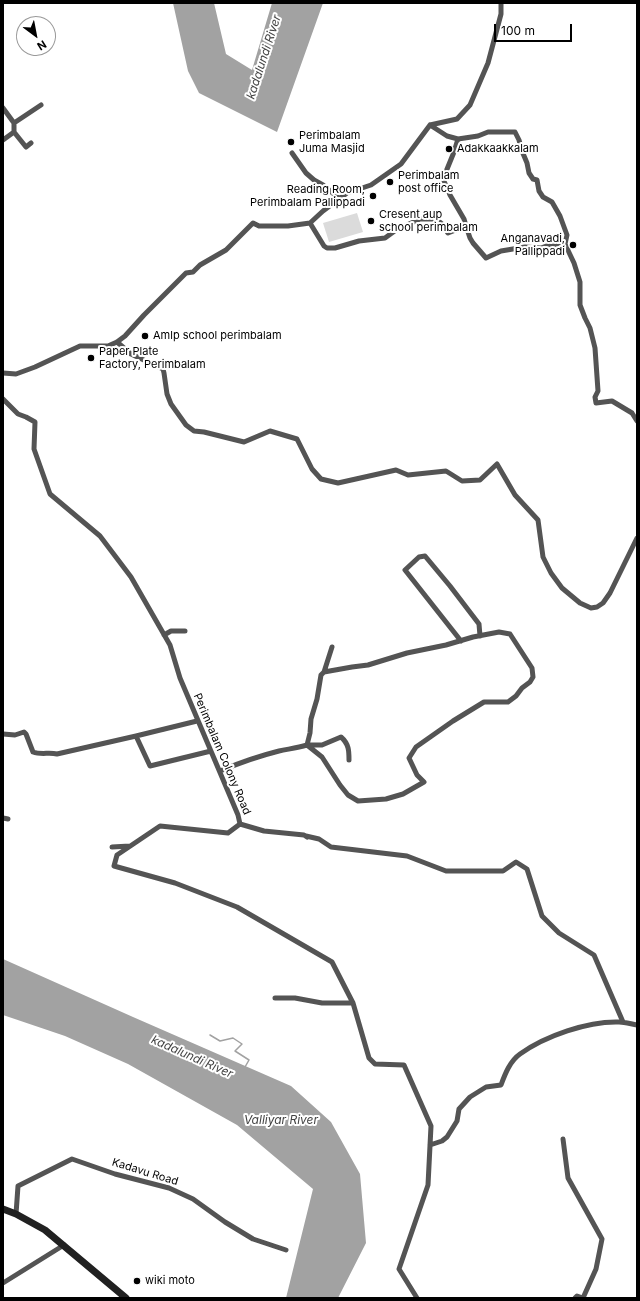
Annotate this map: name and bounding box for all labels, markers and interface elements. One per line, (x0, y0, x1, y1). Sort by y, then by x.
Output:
water label: kadalundi River (244, 13, 284, 101)
north arrow (16, 16, 56, 56)
scale bar (496, 16, 574, 42)
text: 100 m (501, 23, 535, 38)
text: N (35, 37, 49, 53)
place label: Perimbalam Juma Masjid (299, 129, 365, 155)
marker: Perimbalam Juma Masjid (286, 137, 296, 147)
place label: Adakkaakkalam (457, 142, 539, 156)
marker: Adakkaakkalam (444, 144, 454, 154)
place label: Perimbalam post office (398, 169, 459, 195)
marker: Perimbalam post office (385, 177, 395, 187)
place label: Reading Room, Perimbalam Pallippadi (250, 183, 365, 209)
marker: Reading Room, Perimbalam Pallippadi (368, 191, 378, 201)
place label: Cresent aup school perimbalam (379, 208, 478, 234)
marker: Cresent aup school perimbalam (366, 216, 376, 226)
place label: Anganavadi, Pallippadi (501, 232, 565, 258)
marker: Anganavadi, Pallippadi (568, 240, 578, 250)
place label: Amlp school perimbalam (153, 329, 282, 343)
marker: Amlp school perimbalam (140, 331, 150, 341)
place label: Paper Plate Factory, Perimbalam (99, 345, 206, 371)
marker: Paper Plate Factory, Perimbalam (86, 353, 96, 363)
street label: Perimbalam Colony Road (190, 691, 254, 817)
water label: kadalundi River (149, 1033, 235, 1081)
water label: Valliyar River (244, 1113, 318, 1127)
street label: Kadavu Road (110, 1156, 180, 1188)
place label: wiki moto (145, 1274, 195, 1288)
marker: wiki moto (132, 1276, 142, 1286)

